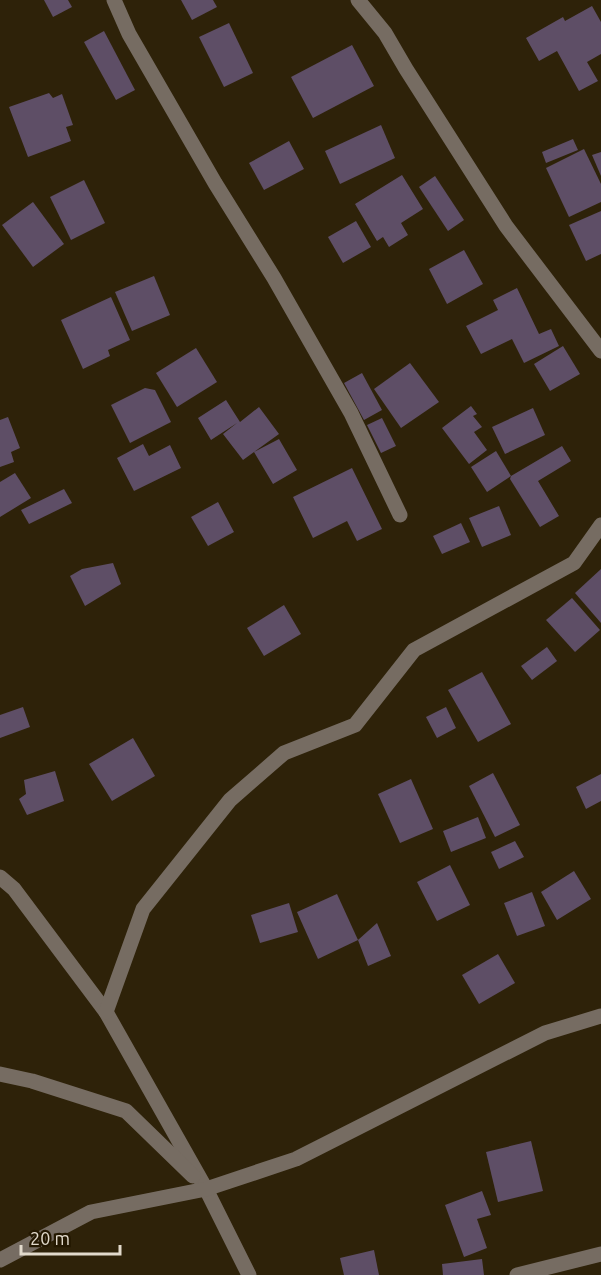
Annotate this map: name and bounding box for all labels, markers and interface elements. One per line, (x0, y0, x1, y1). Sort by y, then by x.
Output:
scale bar (21, 1218, 120, 1256)
text: 20 m (30, 1228, 70, 1248)

